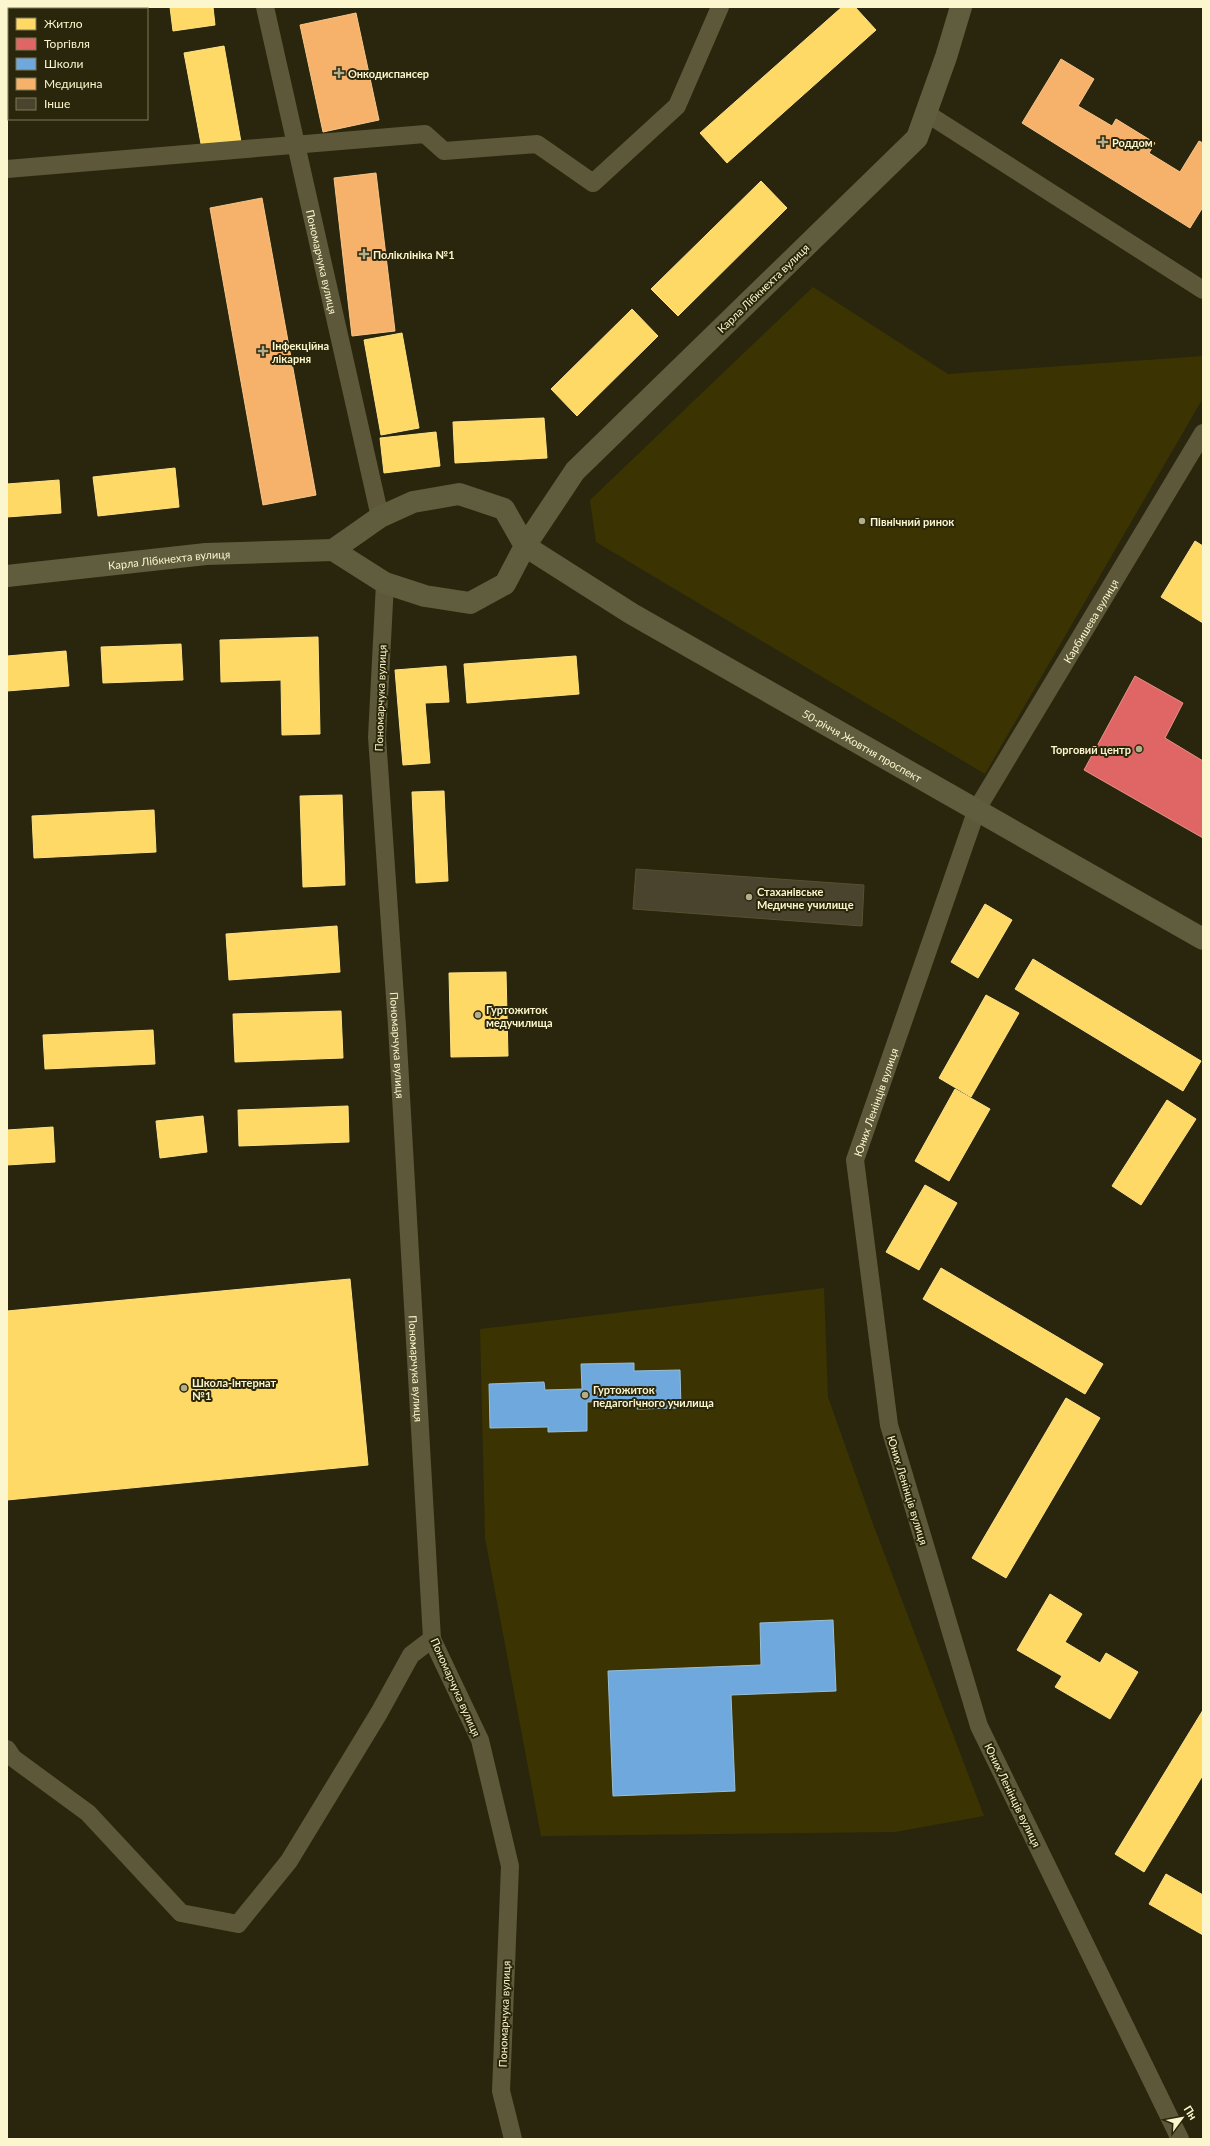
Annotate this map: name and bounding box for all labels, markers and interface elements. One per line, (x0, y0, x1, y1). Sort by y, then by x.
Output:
legend (8, 8, 148, 120)
text: Житло (44, 16, 83, 31)
text: Торгівля (44, 36, 90, 51)
text: Школи (44, 56, 83, 71)
marker: Онкодиспансер (333, 67, 345, 79)
place label: Онкодиспансер (348, 67, 429, 80)
text: Медицина (44, 76, 102, 91)
text: Інше (44, 96, 70, 111)
marker: Роддом (1097, 136, 1109, 148)
place label: Роддом (1112, 136, 1153, 149)
street label: Пономарчука вулиця (304, 208, 340, 315)
street label: Карла Лібкнехта вулиця (714, 241, 812, 335)
marker: Поліклініка №1 (358, 248, 370, 260)
place label: Поліклініка №1 (373, 248, 455, 261)
place label: Інфекційна лікарня (272, 339, 329, 365)
marker: Інфекційна лікарня (257, 345, 269, 357)
place label: Північний ринок (870, 515, 954, 528)
marker: Північний ринок (857, 516, 867, 526)
street label: Карла Лібкнехта вулиця (107, 547, 230, 571)
street label: Карбишева вулиця (1060, 576, 1120, 665)
street label: Пономарчука вулиця (372, 645, 388, 751)
street label: 50-річчя Жовтня проспект (801, 706, 925, 784)
place label: Торговий центр (1051, 743, 1131, 756)
marker: Торговий центр (1134, 744, 1144, 754)
place label: Стаханівське Медичне училище (757, 885, 854, 911)
marker: Стаханівське Медичне училище (744, 892, 754, 902)
street label: Пономарчука вулиця (388, 991, 408, 1099)
place label: Гуртожиток медучилища (486, 1003, 553, 1029)
marker: Гуртожиток медучилища (473, 1010, 483, 1020)
street label: Юних Ленінців вулиця (850, 1046, 900, 1158)
street label: Пономарчука вулиця (407, 1315, 426, 1422)
place label: Школа-інтернат №1 (192, 1376, 276, 1402)
marker: Школа-інтернат №1 (179, 1383, 189, 1393)
place label: Гуртожиток педагогічного училища (593, 1383, 714, 1409)
marker: Гуртожиток педагогічного училища (580, 1390, 590, 1400)
street label: Юних Ленінців вулиця (885, 1434, 931, 1546)
street label: Пономарчука вулиця (428, 1636, 484, 1738)
street label: Юних Ленінців вулиця (982, 1741, 1044, 1849)
street label: Пономарчука вулиця (496, 1961, 512, 2067)
north arrow (1162, 2098, 1202, 2138)
text: Пн (1182, 2103, 1200, 2122)

